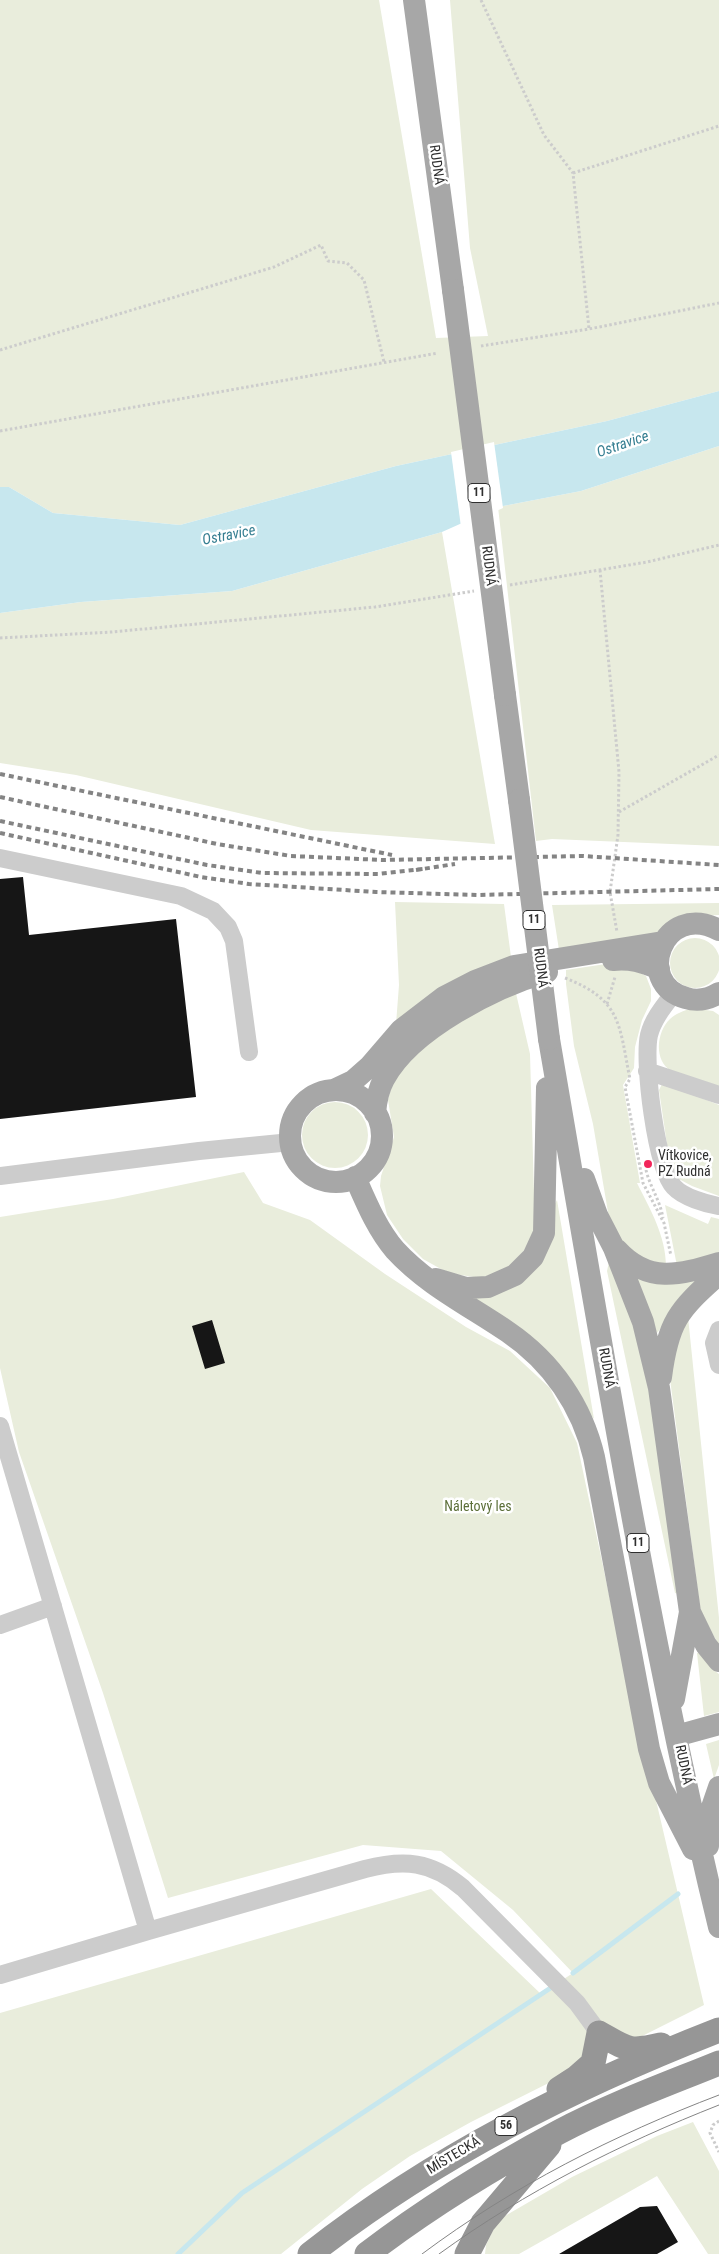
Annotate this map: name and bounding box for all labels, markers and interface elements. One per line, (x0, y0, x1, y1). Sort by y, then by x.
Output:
street label: RUDNÁ (425, 144, 447, 186)
water label: Ostravice (595, 428, 651, 462)
road number: 11 (468, 483, 490, 502)
water label: Ostravice (201, 522, 257, 550)
street label: RUDNÁ (477, 545, 499, 587)
road number: 11 (523, 910, 545, 930)
street label: RUDNÁ (529, 947, 551, 989)
place label: Vítkovice, PZ Rudná (658, 1148, 712, 1180)
marker: Vítkovice, PZ Rudná (642, 1158, 654, 1170)
street label: RUDNÁ (594, 1347, 618, 1389)
park label: Náletový les (444, 1499, 512, 1515)
road number: 11 (627, 1534, 649, 1552)
street label: RUDNÁ (671, 1744, 695, 1786)
road number: 56 (495, 2116, 517, 2136)
street label: MÍSTECKÁ (424, 2134, 484, 2178)

